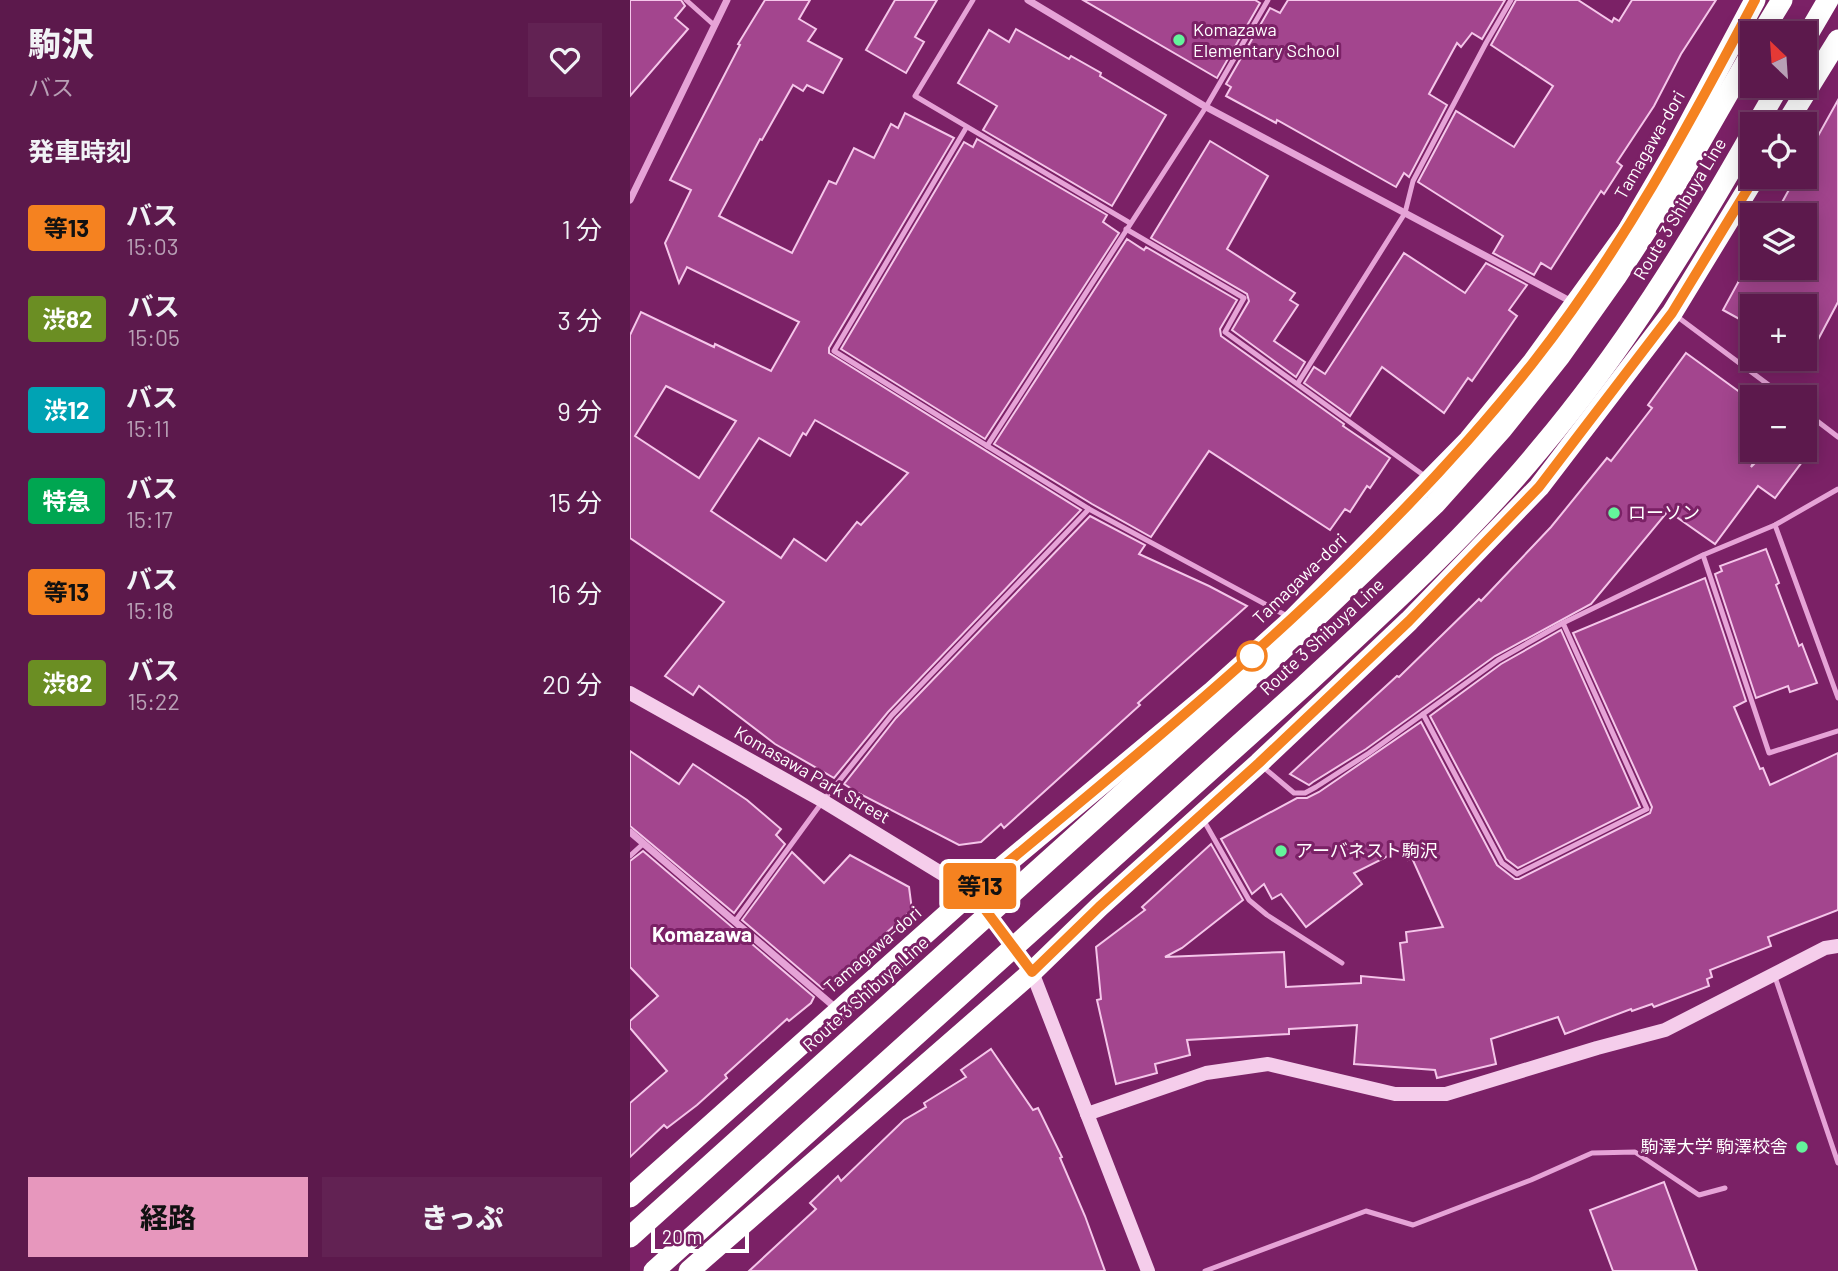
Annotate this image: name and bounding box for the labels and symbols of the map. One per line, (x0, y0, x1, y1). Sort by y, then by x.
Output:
place label: Komazawa Elementary School (1193, 18, 1340, 61)
north arrow (1740, 21, 1816, 98)
marker: Komazawa Elementary School (1171, 32, 1187, 48)
street label: Tamagawa-dori (1609, 86, 1689, 203)
street label: Route 3 Shibuya Line (1628, 133, 1730, 284)
place label: ローソン (1628, 501, 1700, 523)
marker: ローソン (1606, 505, 1622, 521)
street label: Tamagawa-dori (1248, 528, 1351, 629)
street label: Route 3 Shibuya Line (1255, 573, 1388, 700)
unlabelled marker (1237, 641, 1267, 671)
street label: Komasawa Park Street (731, 721, 894, 828)
place label: アーバネスト駒沢 (1295, 839, 1438, 861)
marker: アーバネスト駒沢 (1273, 843, 1289, 859)
line badge: 等13 (940, 863, 1020, 909)
street label: Tamagawa-dori (819, 901, 926, 998)
district label: Komazawa (652, 921, 752, 946)
street label: Route 3 Shibuya Line (798, 931, 933, 1056)
place label: 駒澤大学 駒澤校舎 (1640, 1135, 1788, 1157)
marker: 駒澤大学 駒澤校舎 (1794, 1139, 1810, 1155)
scale bar (651, 1222, 749, 1254)

